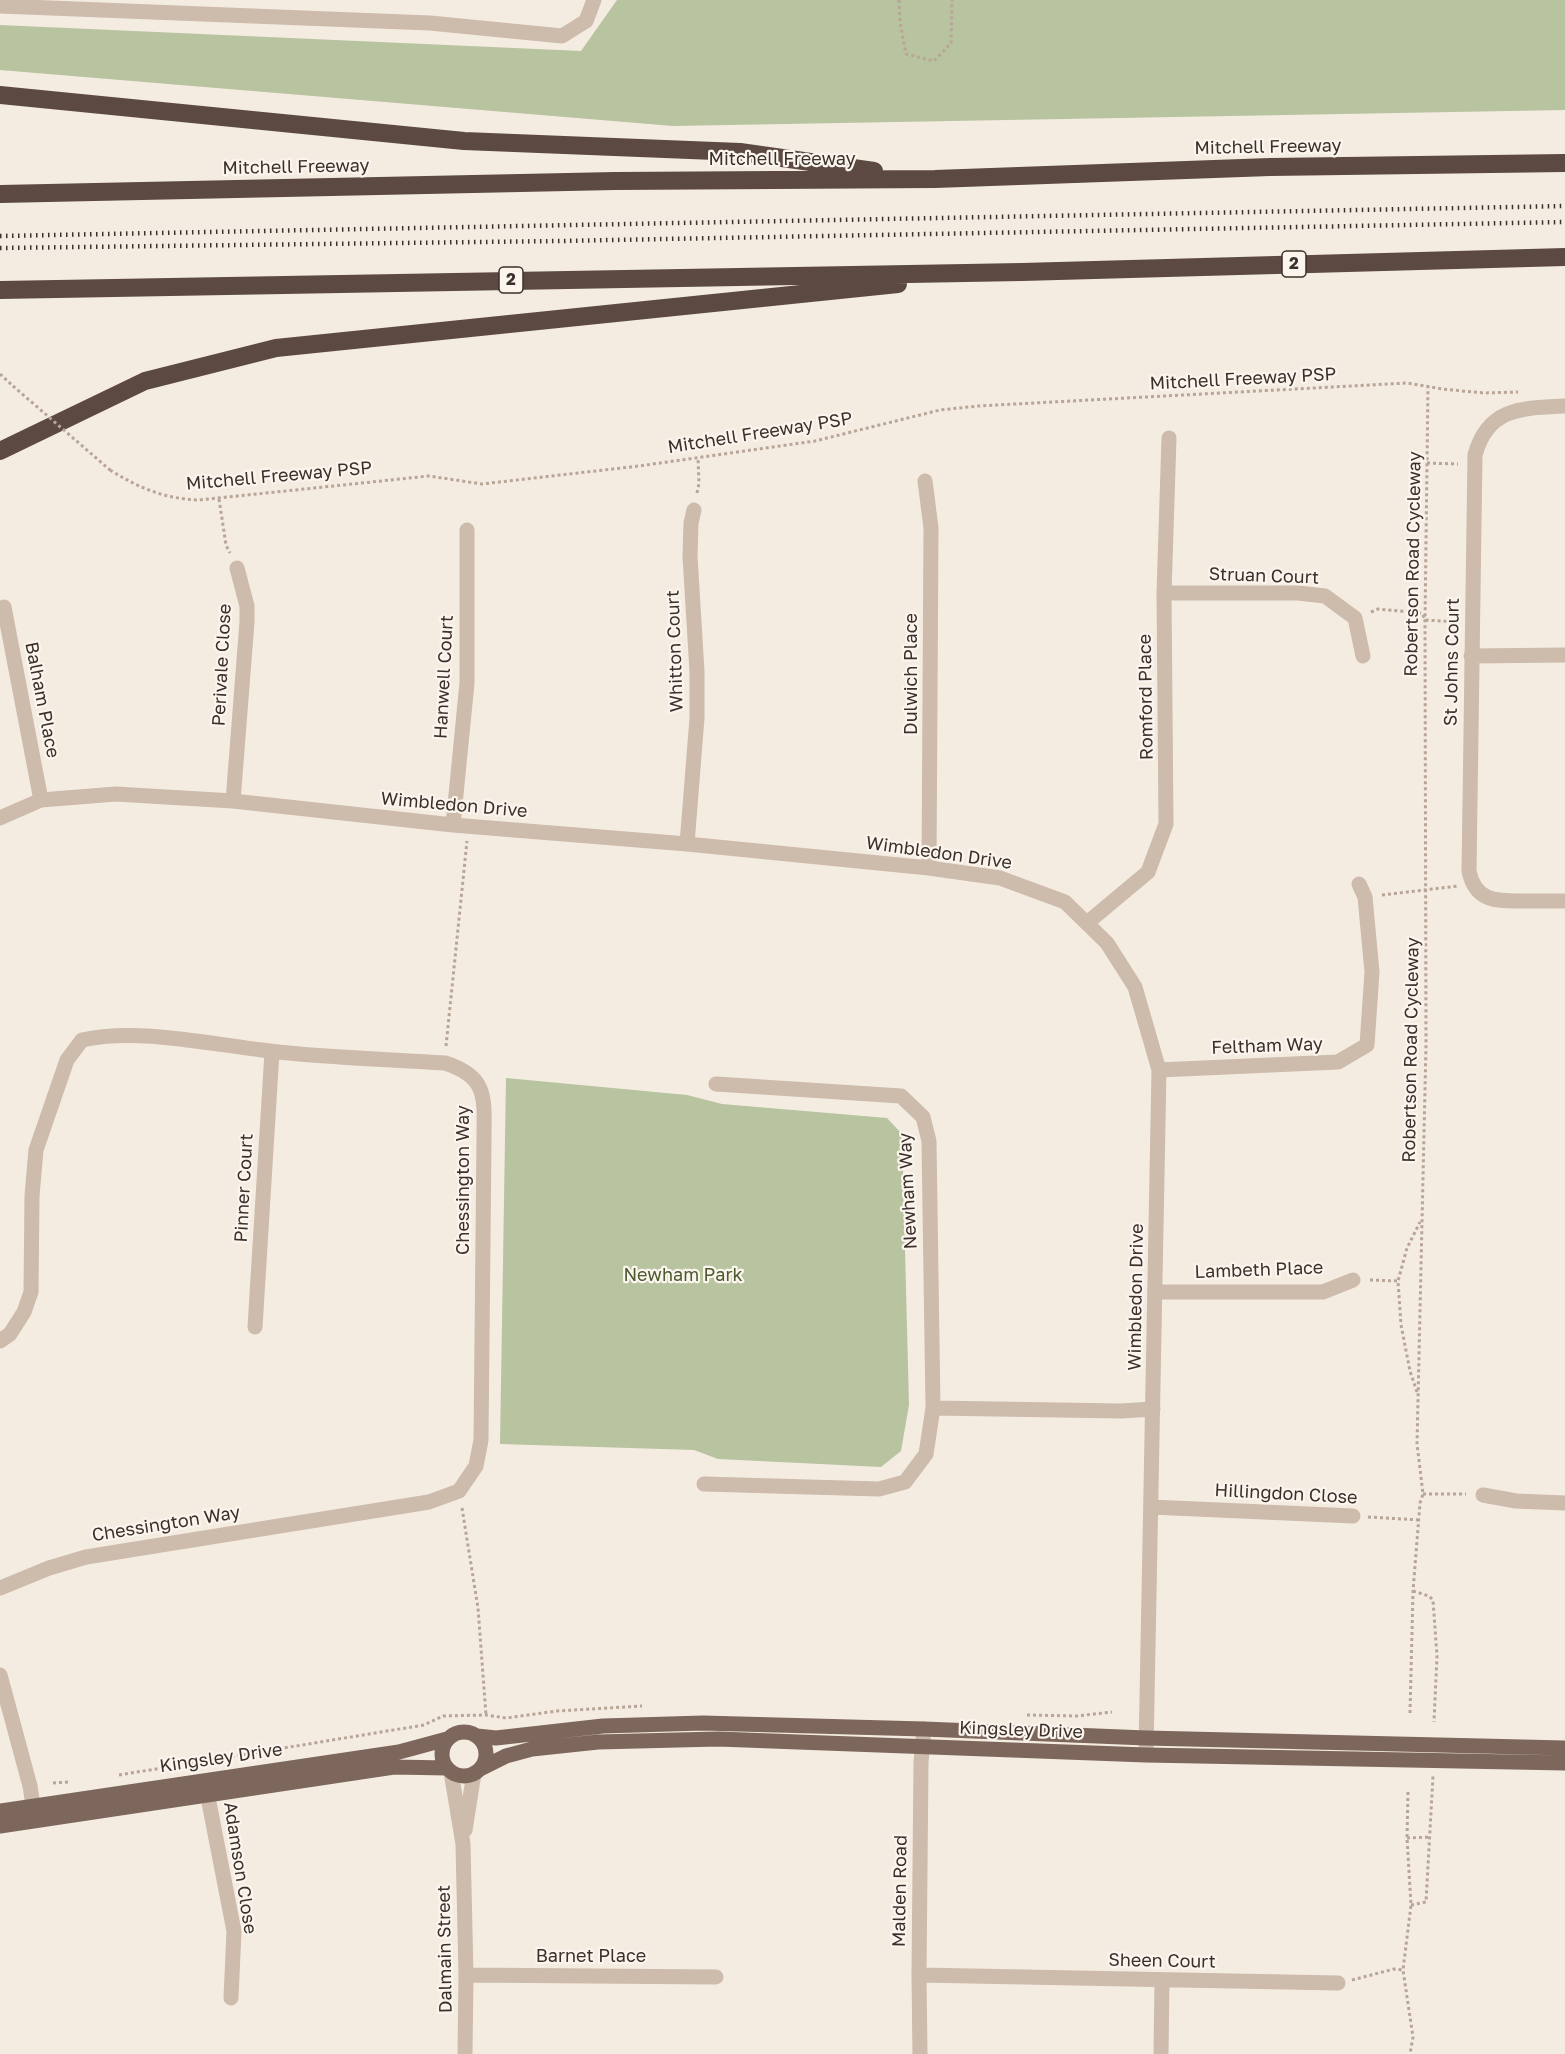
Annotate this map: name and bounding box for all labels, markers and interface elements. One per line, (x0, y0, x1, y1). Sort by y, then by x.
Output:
street label: Mitchell Freeway (1194, 135, 1342, 159)
street label: Mitchell Freeway (708, 148, 856, 170)
street label: Mitchell Freeway (222, 155, 370, 179)
road number: 2 (1282, 251, 1306, 277)
road number: 2 (499, 267, 523, 293)
street label: Mitchell Freeway PSP (1149, 363, 1337, 395)
street label: Mitchell Freeway PSP (666, 408, 854, 458)
street label: Robertson Road Cycleway (1400, 451, 1426, 677)
street label: Mitchell Freeway PSP (185, 457, 373, 495)
street label: Struan Court (1208, 563, 1320, 589)
street label: Whitton Court (662, 590, 688, 712)
street label: St Johns Court (1440, 598, 1464, 726)
street label: Perivale Close (208, 603, 236, 727)
street label: Dulwich Place (900, 613, 922, 735)
street label: Hanwell Court (430, 614, 458, 740)
street label: Romford Place (1134, 634, 1158, 760)
street label: Balham Place (20, 640, 64, 760)
street label: Wimbledon Drive (380, 788, 528, 822)
street label: Wimbledon Drive (865, 832, 1013, 874)
street label: Robertson Road Cycleway (1398, 937, 1424, 1163)
street label: Feltham Way (1211, 1033, 1323, 1059)
street label: Chessington Way (452, 1105, 474, 1255)
street label: Newham Way (894, 1132, 922, 1250)
street label: Pinner Court (230, 1133, 258, 1243)
street label: Wimbledon Drive (1124, 1223, 1148, 1371)
street label: Lambeth Place (1194, 1257, 1324, 1283)
park label: Newham Park (623, 1264, 743, 1286)
street label: Hillingdon Close (1214, 1479, 1358, 1509)
street label: Chessington Way (90, 1502, 242, 1546)
street label: Kingsley Drive (959, 1717, 1083, 1743)
street label: Kingsley Drive (158, 1739, 284, 1777)
street label: Adamson Close (219, 1800, 261, 1936)
street label: Malden Road (888, 1835, 912, 1947)
street label: Dalmain Street (433, 1885, 457, 2013)
street label: Barnet Place (536, 1945, 646, 1967)
street label: Sheen Court (1108, 1949, 1216, 1973)

